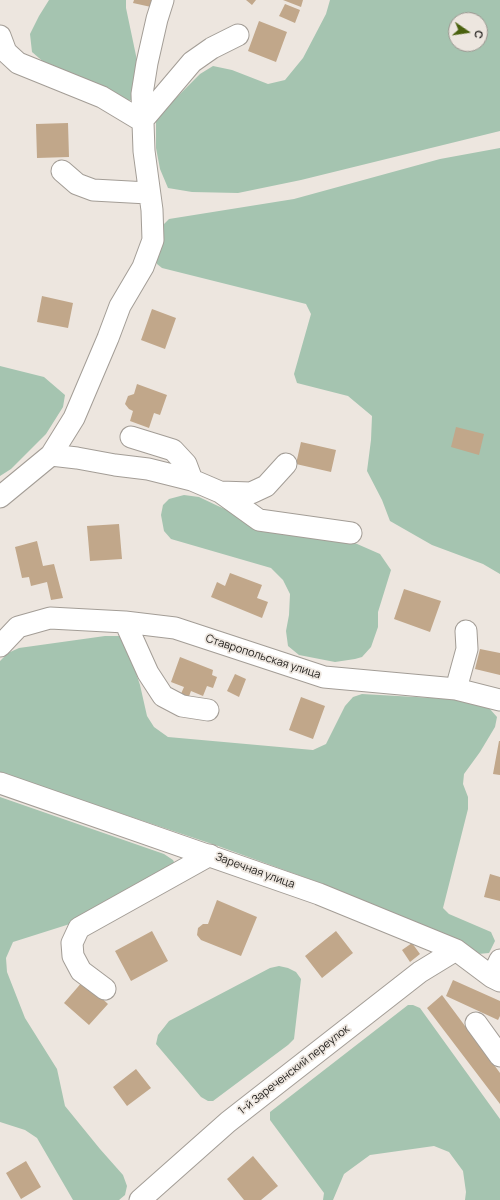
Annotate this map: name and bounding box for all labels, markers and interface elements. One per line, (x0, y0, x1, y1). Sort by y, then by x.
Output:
north arrow (448, 12, 488, 52)
text: С (471, 29, 487, 40)
street label: Ставропольская улица (204, 632, 322, 682)
street label: Заречная улица (213, 851, 297, 891)
street label: 1-й Зареченский переулок (236, 1022, 352, 1118)

